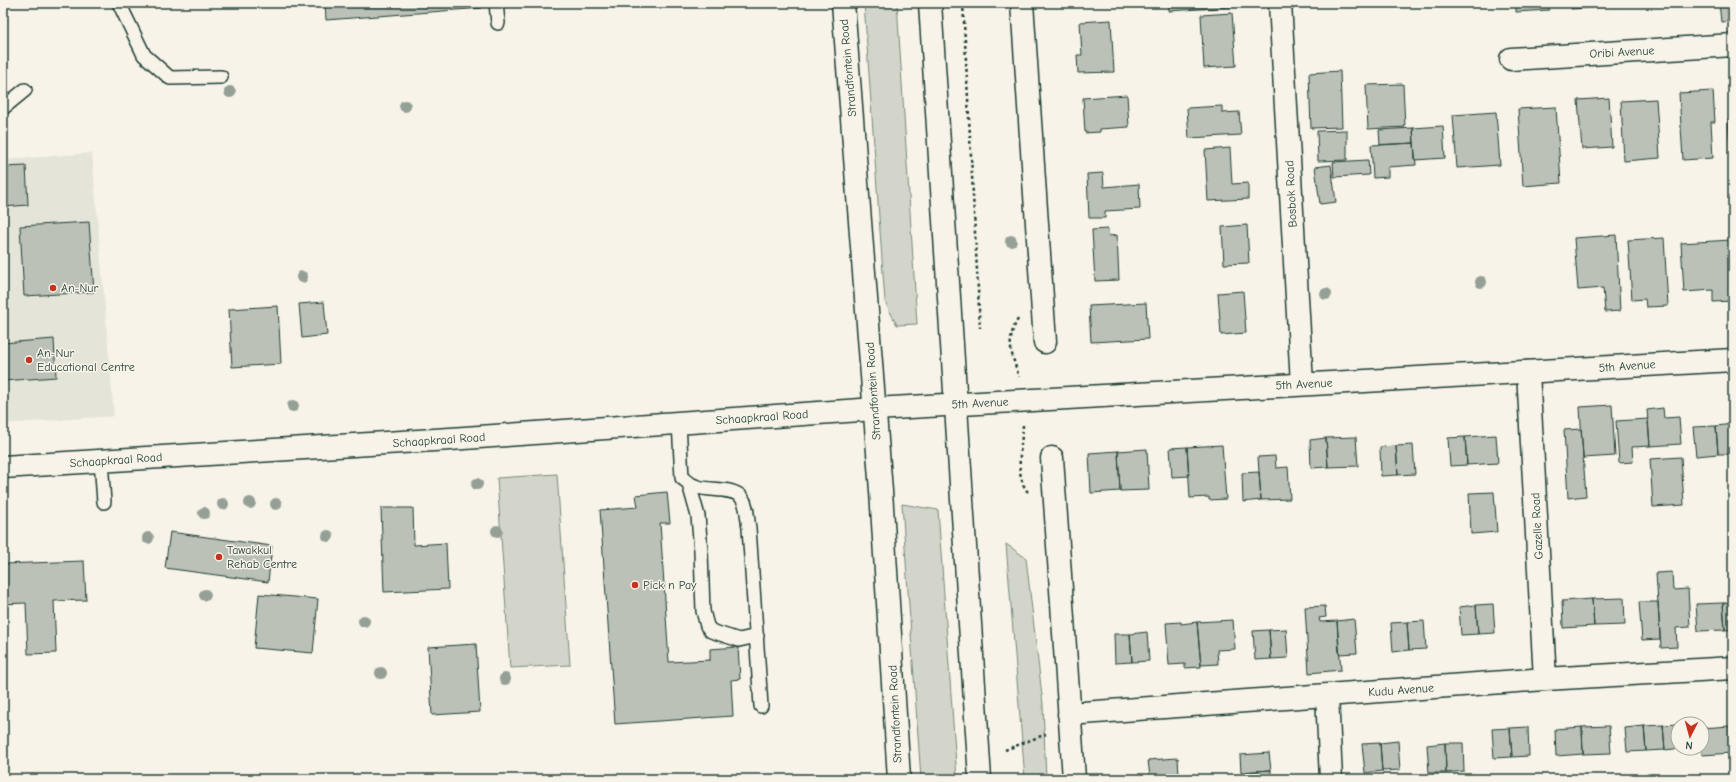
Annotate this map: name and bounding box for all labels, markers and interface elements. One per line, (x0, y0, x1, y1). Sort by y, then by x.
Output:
street label: Strandfontein Road (837, 18, 859, 118)
street label: Oribi Avenue (1589, 43, 1655, 61)
street label: Bosbok Road (1282, 160, 1300, 228)
place label: An-Nur (61, 281, 98, 295)
marker: An-Nur (48, 283, 58, 293)
street label: Strandfontein Road (863, 341, 883, 441)
place label: An-Nur Educational Centre (37, 346, 135, 374)
marker: An-Nur Educational Centre (24, 355, 34, 365)
street label: 5th Avenue (1598, 357, 1656, 375)
street label: 5th Avenue (1275, 376, 1333, 392)
street label: 5th Avenue (951, 395, 1009, 411)
street label: Schaapkraal Road (715, 407, 809, 427)
street label: Schaapkraal Road (392, 430, 486, 450)
street label: Schaapkraal Road (69, 450, 163, 470)
street label: Gazelle Road (1528, 492, 1546, 560)
place label: Tawakkul Rehab Centre (227, 543, 297, 571)
marker: Tawakkul Rehab Centre (214, 552, 224, 562)
place label: Pick n Pay (643, 578, 697, 592)
marker: Pick n Pay (630, 580, 640, 590)
street label: Strandfontein Road (885, 665, 905, 763)
street label: Kudu Avenue (1368, 681, 1434, 699)
north arrow (1670, 716, 1710, 756)
text: N (1685, 739, 1693, 752)

